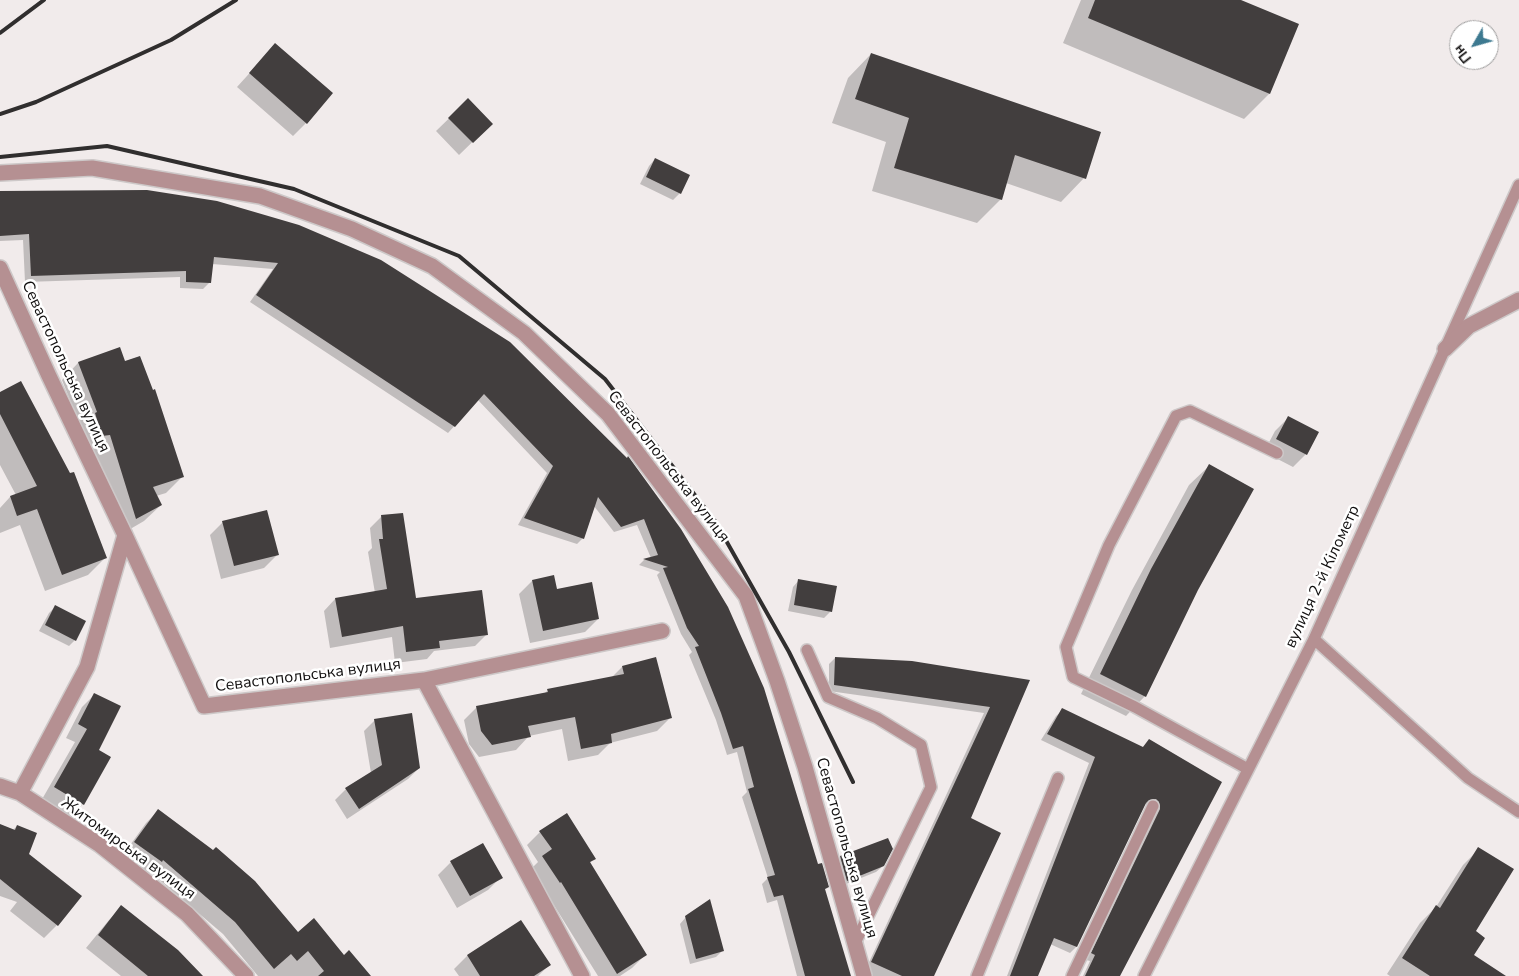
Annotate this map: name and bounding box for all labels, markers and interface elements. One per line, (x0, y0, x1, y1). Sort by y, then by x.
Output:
north arrow (1449, 20, 1499, 70)
text: Пн (1449, 40, 1476, 67)
street label: Севастопольська вулиця (17, 278, 113, 456)
street label: Севастопольська вулиця (603, 387, 733, 547)
street label: вулиця 2-й Кілометр (1281, 502, 1365, 652)
street label: Севастопольська вулиця (214, 655, 402, 697)
street label: Севастопольська вулиця (811, 755, 881, 941)
street label: Житомирська вулиця (57, 794, 199, 904)

